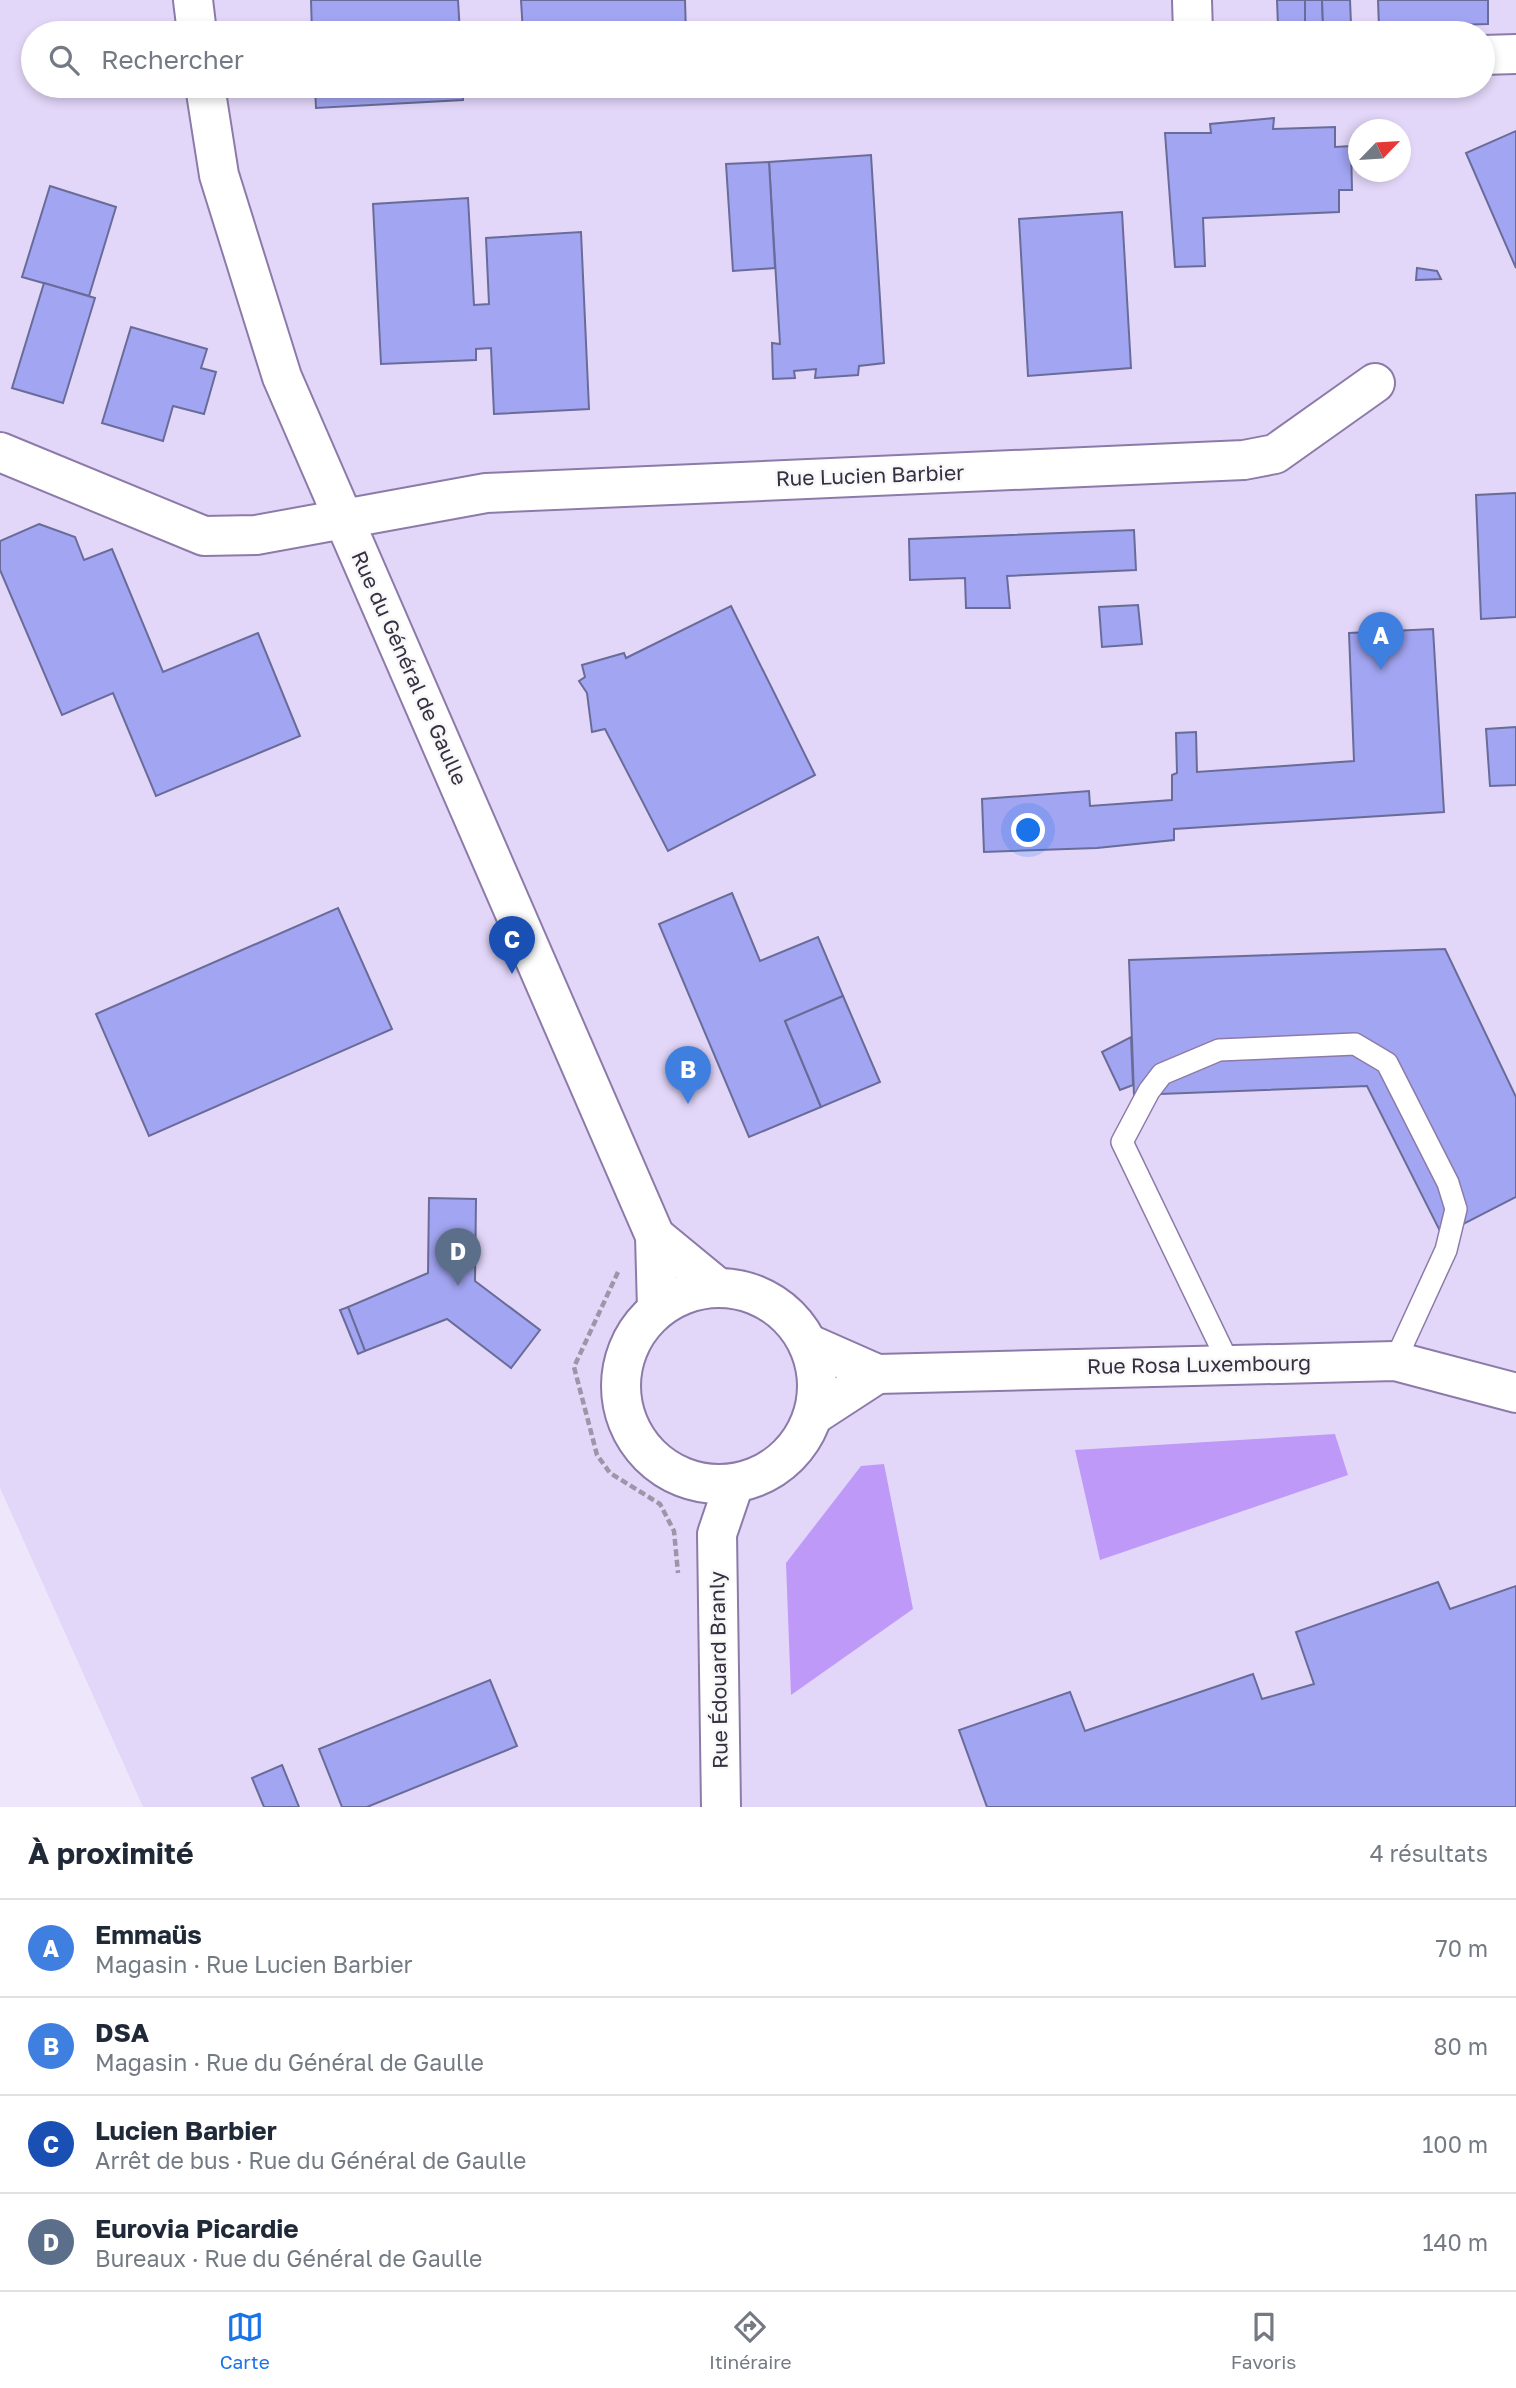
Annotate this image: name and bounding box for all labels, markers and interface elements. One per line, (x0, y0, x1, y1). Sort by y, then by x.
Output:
search box (21, 21, 1495, 98)
icon: search (45, 41, 83, 79)
text: Rechercher (101, 44, 244, 75)
north arrow (1348, 119, 1411, 182)
street label: Rue Lucien Barbier (775, 459, 965, 491)
street label: Rue du Général de Gaulle (346, 546, 473, 789)
pin: A (1358, 612, 1404, 670)
your location (1011, 813, 1045, 847)
pin: C (489, 916, 535, 974)
pin: B (665, 1046, 711, 1104)
pin: D (435, 1228, 481, 1286)
street label: Rue Rosa Luxembourg (1087, 1349, 1311, 1379)
street label: Rue Édouard Branly (703, 1571, 733, 1769)
text: À proximité (28, 1835, 194, 1871)
text: 4 résultats (1370, 1839, 1488, 1867)
text: Emmaüs (95, 1919, 202, 1950)
text: A (43, 1934, 59, 1962)
text: 70 m (1435, 1934, 1488, 1962)
text: Magasin · Rue Lucien Barbier (95, 1950, 413, 1978)
text: DSA (95, 2017, 149, 2048)
text: B (43, 2032, 59, 2060)
text: 80 m (1434, 2032, 1488, 2060)
text: Magasin · Rue du Général de Gaulle (95, 2048, 484, 2076)
text: Lucien Barbier (95, 2115, 277, 2146)
text: C (43, 2130, 59, 2158)
text: 100 m (1422, 2130, 1488, 2158)
text: Arrêt de bus · Rue du Général de Gaulle (95, 2146, 526, 2174)
text: Eurovia Picardie (95, 2213, 299, 2244)
text: D (43, 2228, 59, 2256)
text: 140 m (1422, 2228, 1488, 2256)
text: Bureaux · Rue du Général de Gaulle (95, 2244, 482, 2272)
tab: Carte (220, 2308, 270, 2373)
tab: Itinéraire (709, 2308, 792, 2373)
tab: Favoris (1231, 2308, 1296, 2373)

